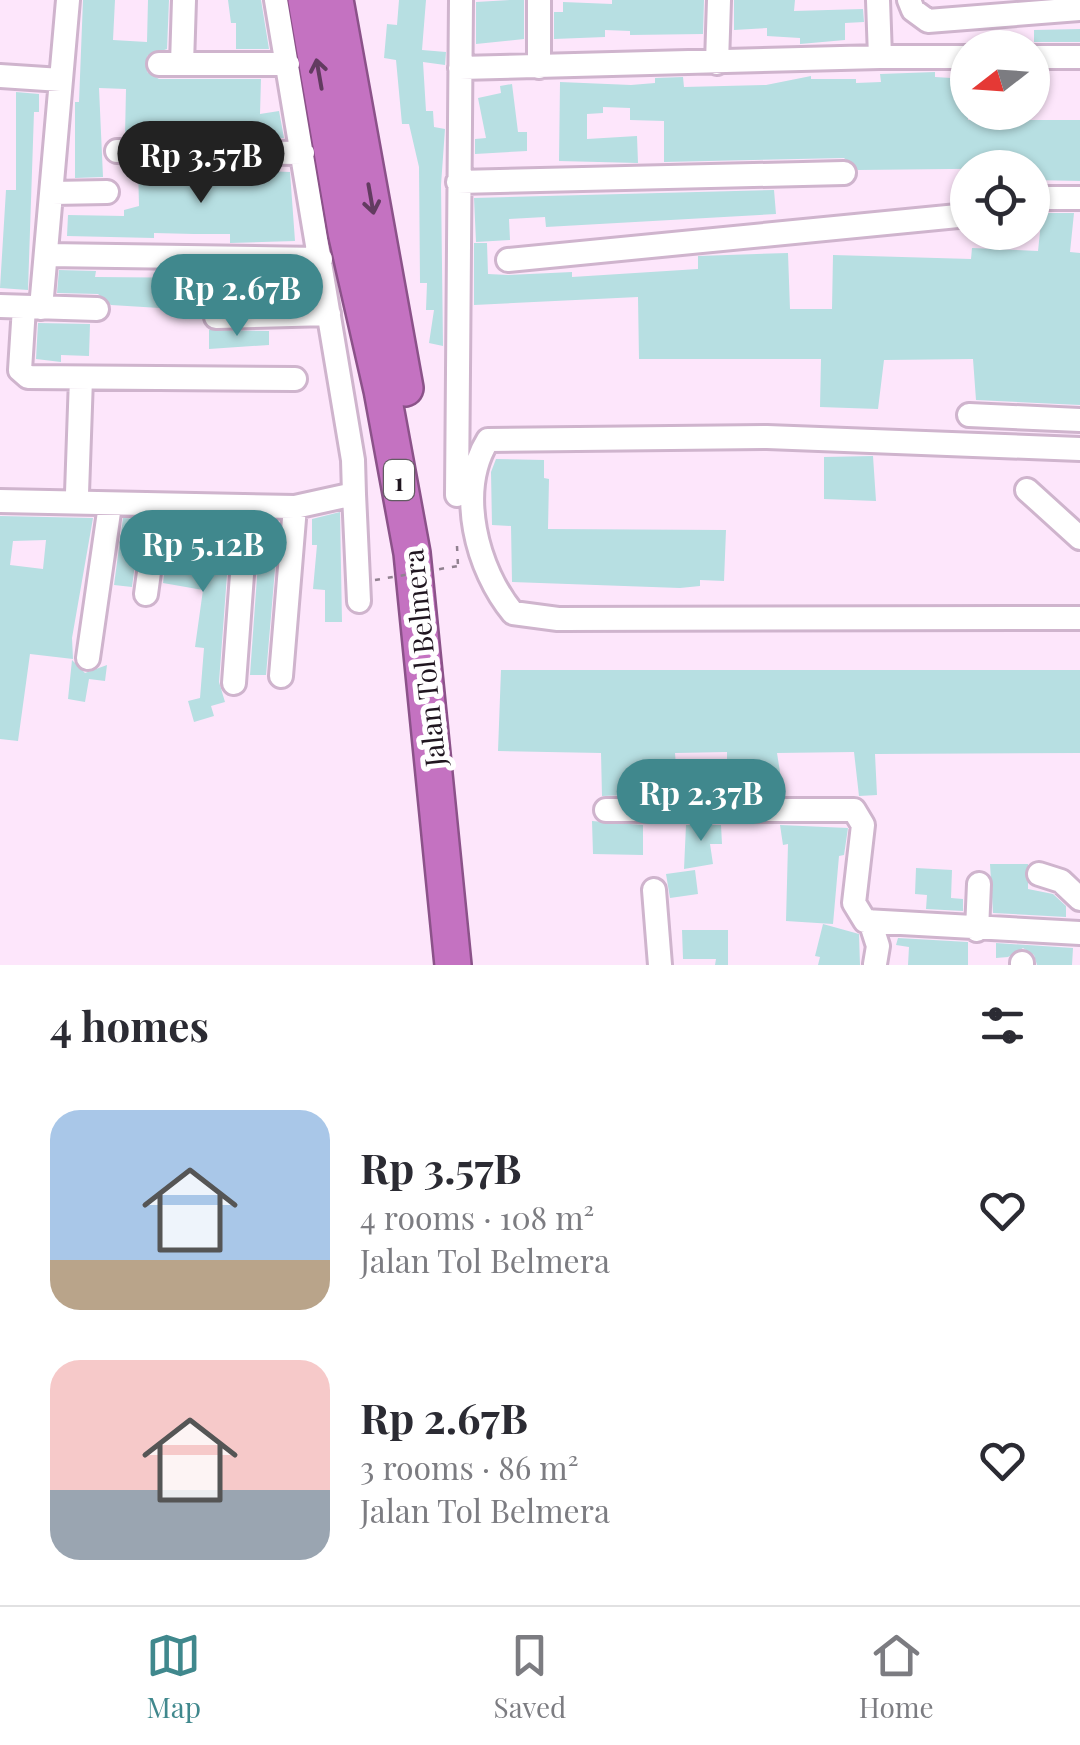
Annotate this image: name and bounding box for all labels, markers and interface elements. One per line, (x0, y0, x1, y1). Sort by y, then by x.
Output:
north arrow (950, 30, 1050, 130)
map controls (950, 30, 1050, 250)
one-way arrow (309, 58, 328, 90)
pin: Rp 3.57B (98, 121, 304, 206)
text: Rp 3.57B (139, 132, 263, 175)
button: locate (950, 150, 1050, 250)
one-way arrow (362, 183, 381, 215)
pin: Rp 2.67B (134, 254, 340, 339)
text: Rp 2.67B (173, 265, 301, 308)
road number: 1 (384, 460, 414, 500)
pin: Rp 5.12B (100, 510, 306, 595)
text: Rp 5.12B (142, 521, 264, 564)
street label: Jalan Tol Belmera (393, 547, 453, 770)
pin: Rp 2.37B (598, 759, 804, 844)
text: Rp 2.37B (639, 770, 763, 813)
text: 4 homes (50, 997, 209, 1053)
icon: filters (975, 998, 1030, 1053)
text: Rp 3.57B (360, 1139, 522, 1195)
icon: home (130, 1150, 250, 1270)
icon: heart (975, 1183, 1030, 1238)
text: 4 rooms · 108 m² (360, 1195, 594, 1238)
text: Jalan Tol Belmera (360, 1238, 610, 1281)
text: Rp 2.67B (360, 1389, 528, 1445)
icon: home (130, 1400, 250, 1520)
icon: heart (975, 1433, 1030, 1488)
text: 3 rooms · 86 m² (360, 1445, 579, 1488)
text: Jalan Tol Belmera (360, 1488, 610, 1531)
tab: Map (146, 1628, 201, 1725)
tab: Saved (494, 1628, 566, 1725)
tab: Home (859, 1628, 934, 1725)

